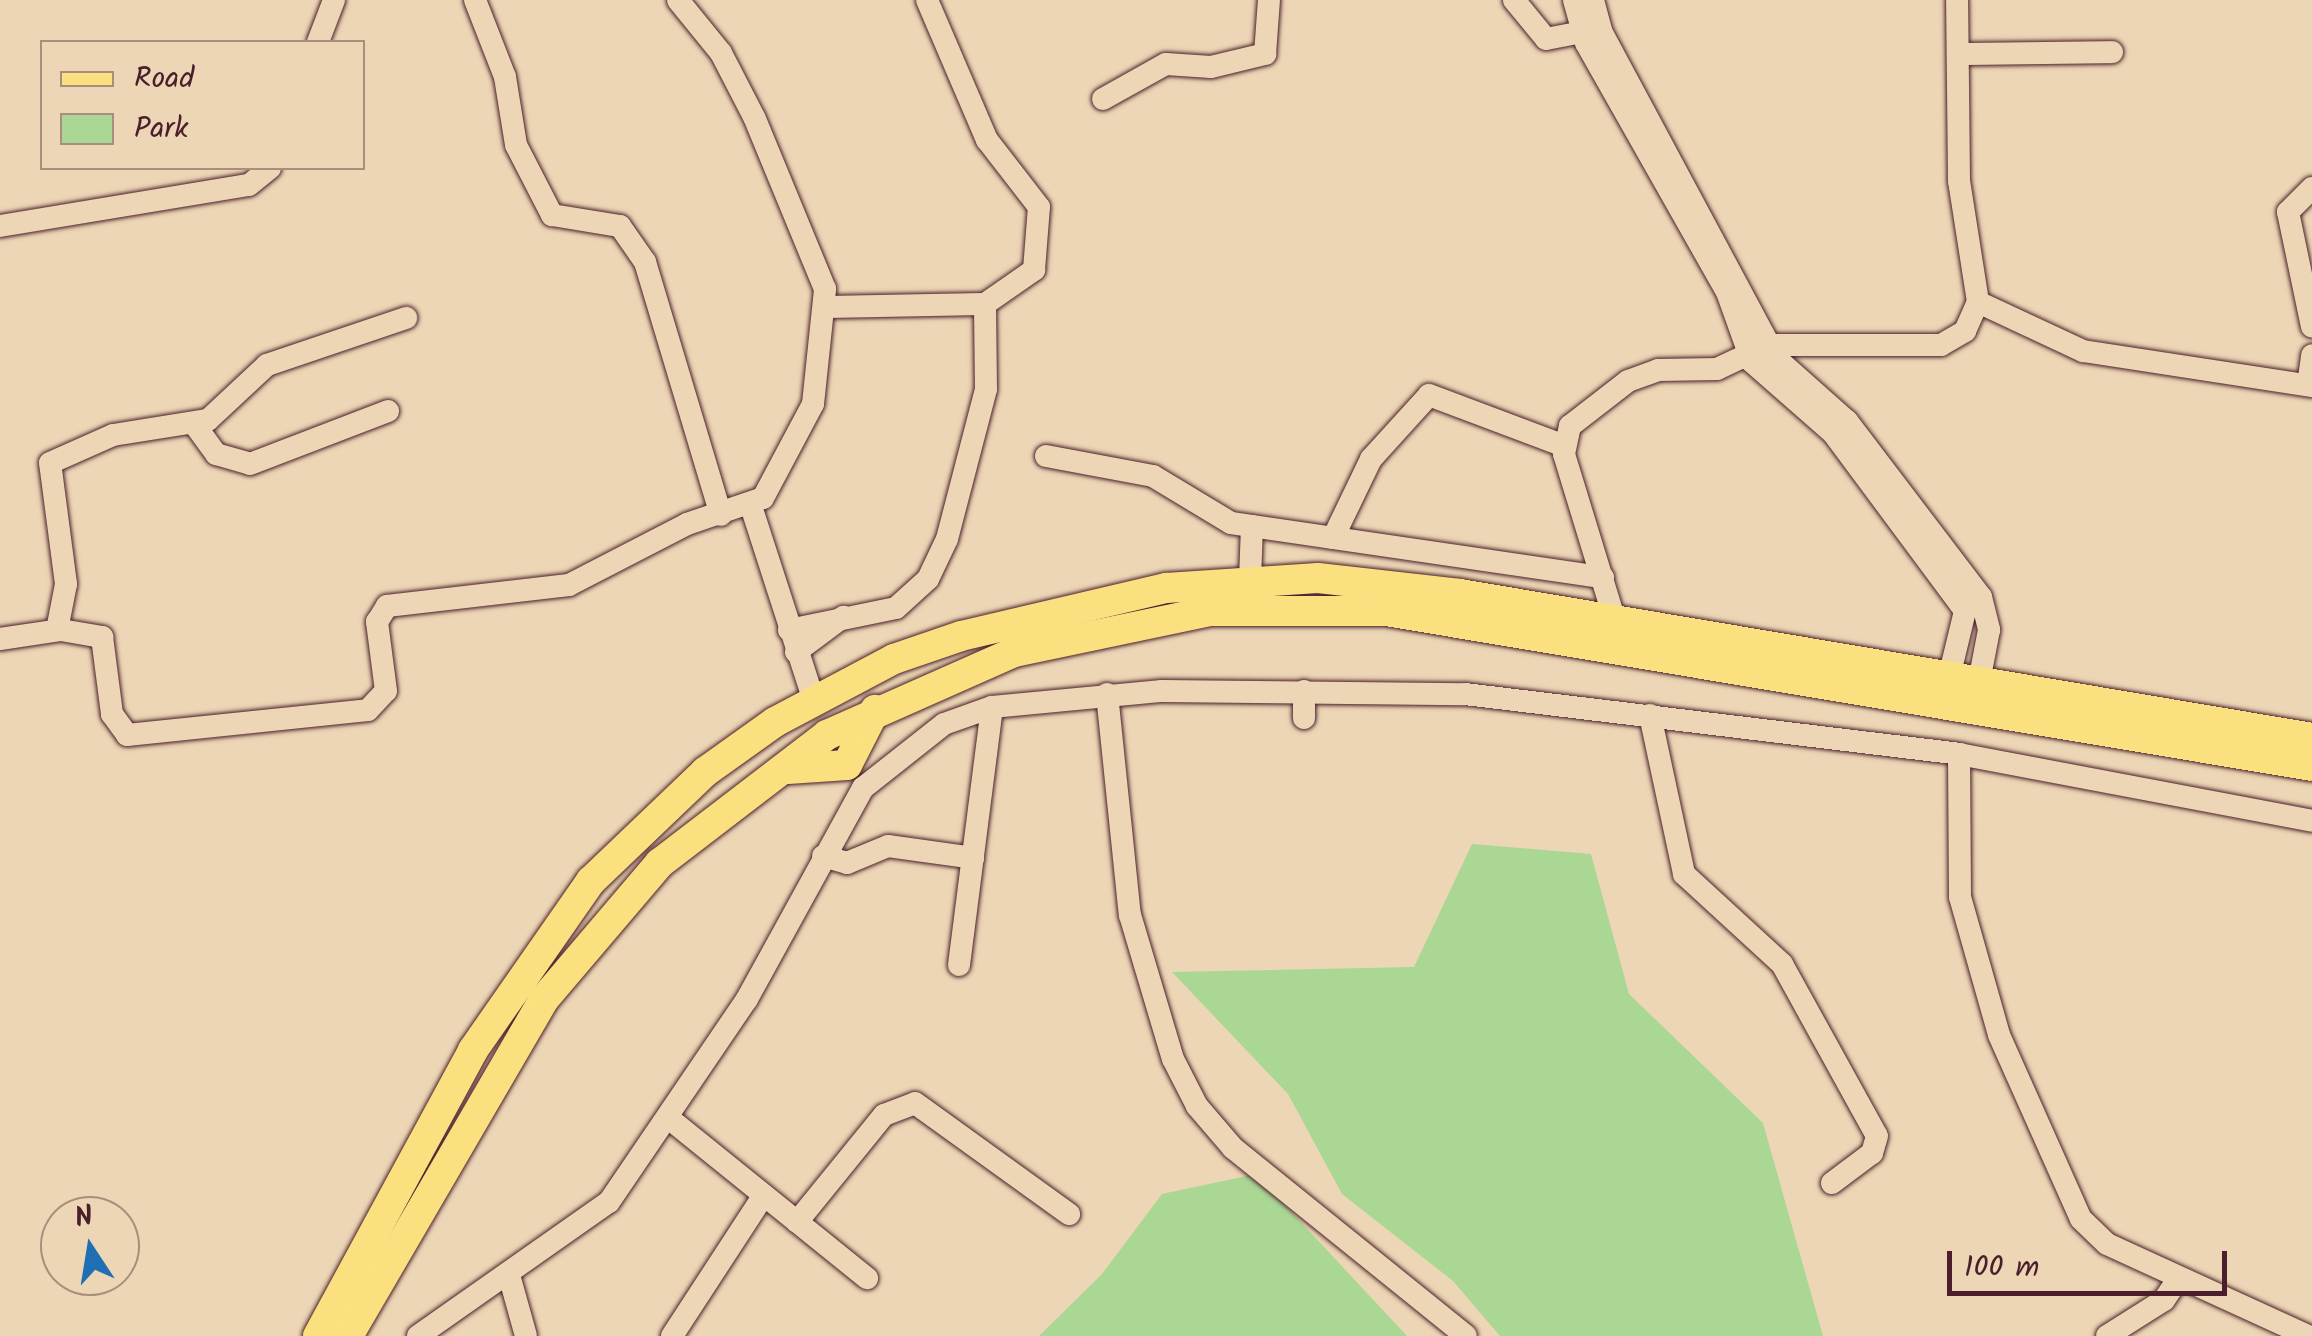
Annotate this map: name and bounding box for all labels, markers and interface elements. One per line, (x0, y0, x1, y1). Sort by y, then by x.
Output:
legend (40, 40, 365, 170)
text: Road (134, 55, 194, 103)
text: Park (134, 105, 188, 153)
text: N (71, 1194, 97, 1242)
north arrow (40, 1196, 140, 1296)
scale bar (1952, 1231, 2232, 1293)
text: 100 m (1964, 1244, 2039, 1292)

